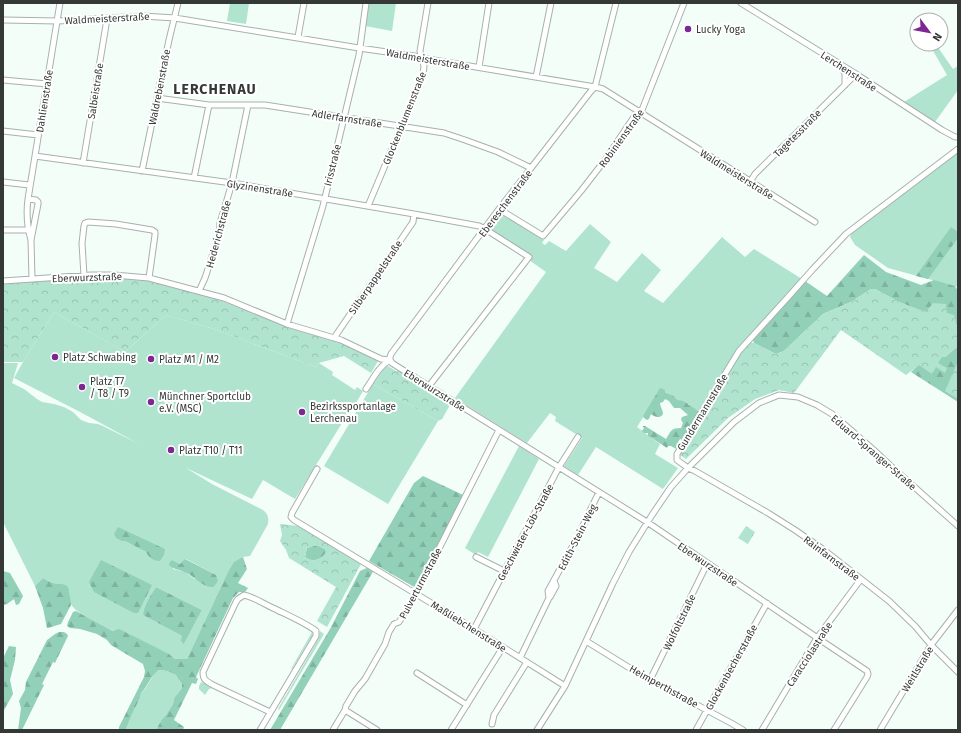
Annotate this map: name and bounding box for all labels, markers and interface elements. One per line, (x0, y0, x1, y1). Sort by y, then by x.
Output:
street label: Waldmeisterstraße (64, 11, 150, 27)
north arrow (909, 12, 949, 52)
marker: Lucky Yoga (683, 24, 693, 34)
place label: Lucky Yoga (696, 24, 745, 36)
text: N (930, 30, 945, 44)
street label: Waldmeisterstraße (385, 47, 471, 73)
street label: Waldrebenstraße (147, 48, 173, 126)
street label: Lerchenstraße (818, 49, 879, 94)
street label: Salbeistraße (86, 62, 106, 120)
street label: Dahlienstraße (34, 69, 56, 133)
street label: Glockenblumenstraße (381, 70, 429, 167)
district label: LERCHENAU (173, 81, 257, 98)
street label: Robinienstraße (597, 107, 647, 170)
street label: Tagetesstraße (771, 107, 824, 160)
street label: Adlerfarnstraße (311, 108, 383, 130)
street label: Irisstraße (322, 143, 344, 187)
street label: Waldmeisterstraße (697, 147, 776, 202)
street label: Ebereschenstraße (477, 168, 535, 240)
street label: Glyzinenstraße (226, 178, 294, 200)
street label: Hederichstraße (204, 199, 234, 269)
street label: Silberpappelstraße (347, 238, 405, 317)
street label: Eberwurzstraße (52, 271, 122, 285)
marker: Platz Schwabing (50, 352, 60, 362)
place label: Platz Schwabing (63, 352, 137, 364)
marker: Platz M1 / M2 (146, 354, 156, 364)
place label: Platz M1 / M2 (159, 354, 219, 366)
street label: Eberwurzstraße (401, 367, 467, 415)
street label: Gundermannstraße (675, 372, 731, 453)
place label: Platz T7 / T8 / T9 (90, 376, 129, 400)
marker: Platz T7 / T8 / T9 (77, 382, 87, 392)
place label: Münchner Sportclub e.V. (MSC) (159, 391, 251, 415)
marker: Münchner Sportclub e.V. (MSC) (146, 397, 156, 407)
place label: Bezirkssportanlage Lerchenau (310, 401, 396, 425)
marker: Bezirkssportanlage Lerchenau (297, 407, 307, 417)
street label: Eduard-Spranger-Straße (828, 413, 918, 493)
marker: Platz T10 / T11 (166, 445, 176, 455)
place label: Platz T10 / T11 (179, 445, 243, 457)
street label: Geschwister-Löb-Straße (495, 482, 556, 583)
street label: Edith-Stein-Weg (556, 502, 600, 573)
street label: Rainfarnstraße (801, 534, 862, 584)
street label: Eberwurzstraße (675, 540, 740, 589)
street label: Pulverturmstraße (397, 546, 445, 621)
street label: Wolfoltstraße (661, 592, 699, 653)
street label: Maßliebchenstraße (428, 599, 508, 655)
street label: Caracciolastraße (784, 620, 835, 689)
street label: Glockenbecherstraße (703, 623, 760, 712)
street label: Weitlstraße (899, 644, 936, 695)
street label: Heimperthstraße (627, 663, 700, 711)

